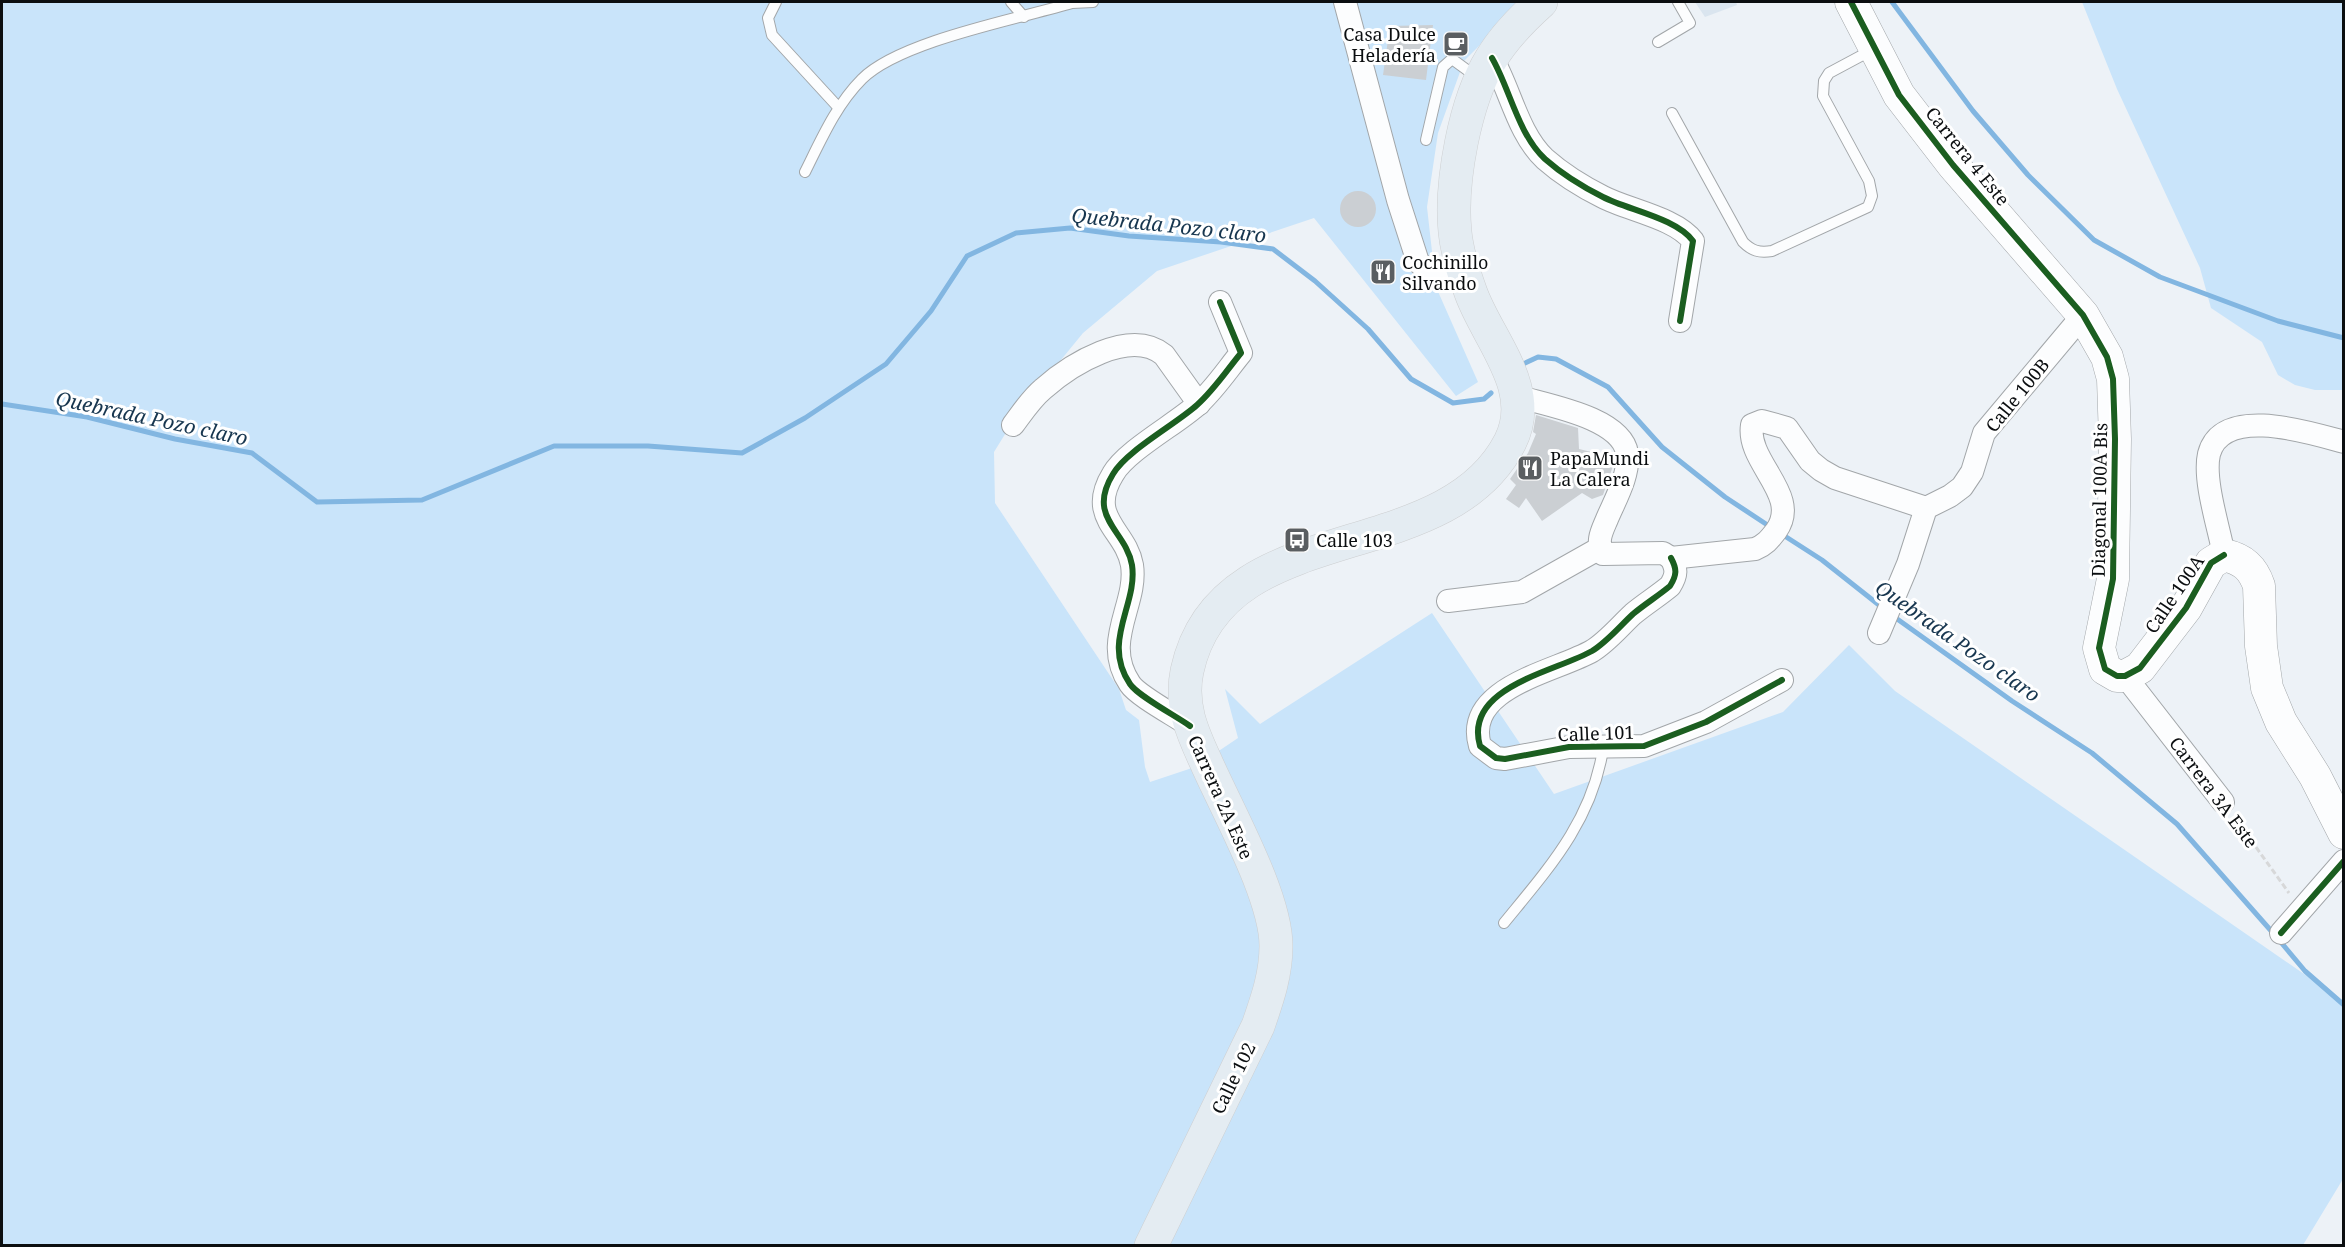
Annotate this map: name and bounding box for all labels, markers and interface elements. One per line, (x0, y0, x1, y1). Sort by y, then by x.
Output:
place label: Casa Dulce Heladería (1343, 22, 1436, 67)
cafe icon: Casa Dulce Heladería (1441, 29, 1471, 59)
street label: Carrera 4 Este (1921, 102, 2015, 210)
water label: Quebrada Pozo claro (1070, 201, 1268, 249)
place label: Cochinillo Silvando (1402, 250, 1488, 295)
restaurant icon: Cochinillo Silvando (1368, 257, 1398, 287)
street label: Calle 100B (1980, 353, 2054, 437)
water label: Quebrada Pozo claro (54, 384, 250, 452)
street label: Diagonal 100A Bis (2086, 423, 2112, 577)
place label: PapaMundi La Calera (1550, 446, 1649, 491)
restaurant icon: PapaMundi La Calera (1515, 453, 1545, 483)
bus stop icon: Calle 103 (1282, 525, 1312, 555)
place label: Calle 103 (1316, 528, 1393, 552)
street label: Calle 100A (2139, 550, 2209, 638)
water label: Quebrada Pozo claro (1870, 574, 2046, 708)
street label: Calle 101 (1557, 720, 1635, 746)
street label: Carrera 2A Este (1183, 731, 1259, 863)
street label: Carrera 3A Este (2164, 731, 2264, 853)
street label: Calle 102 (1205, 1038, 1261, 1118)

